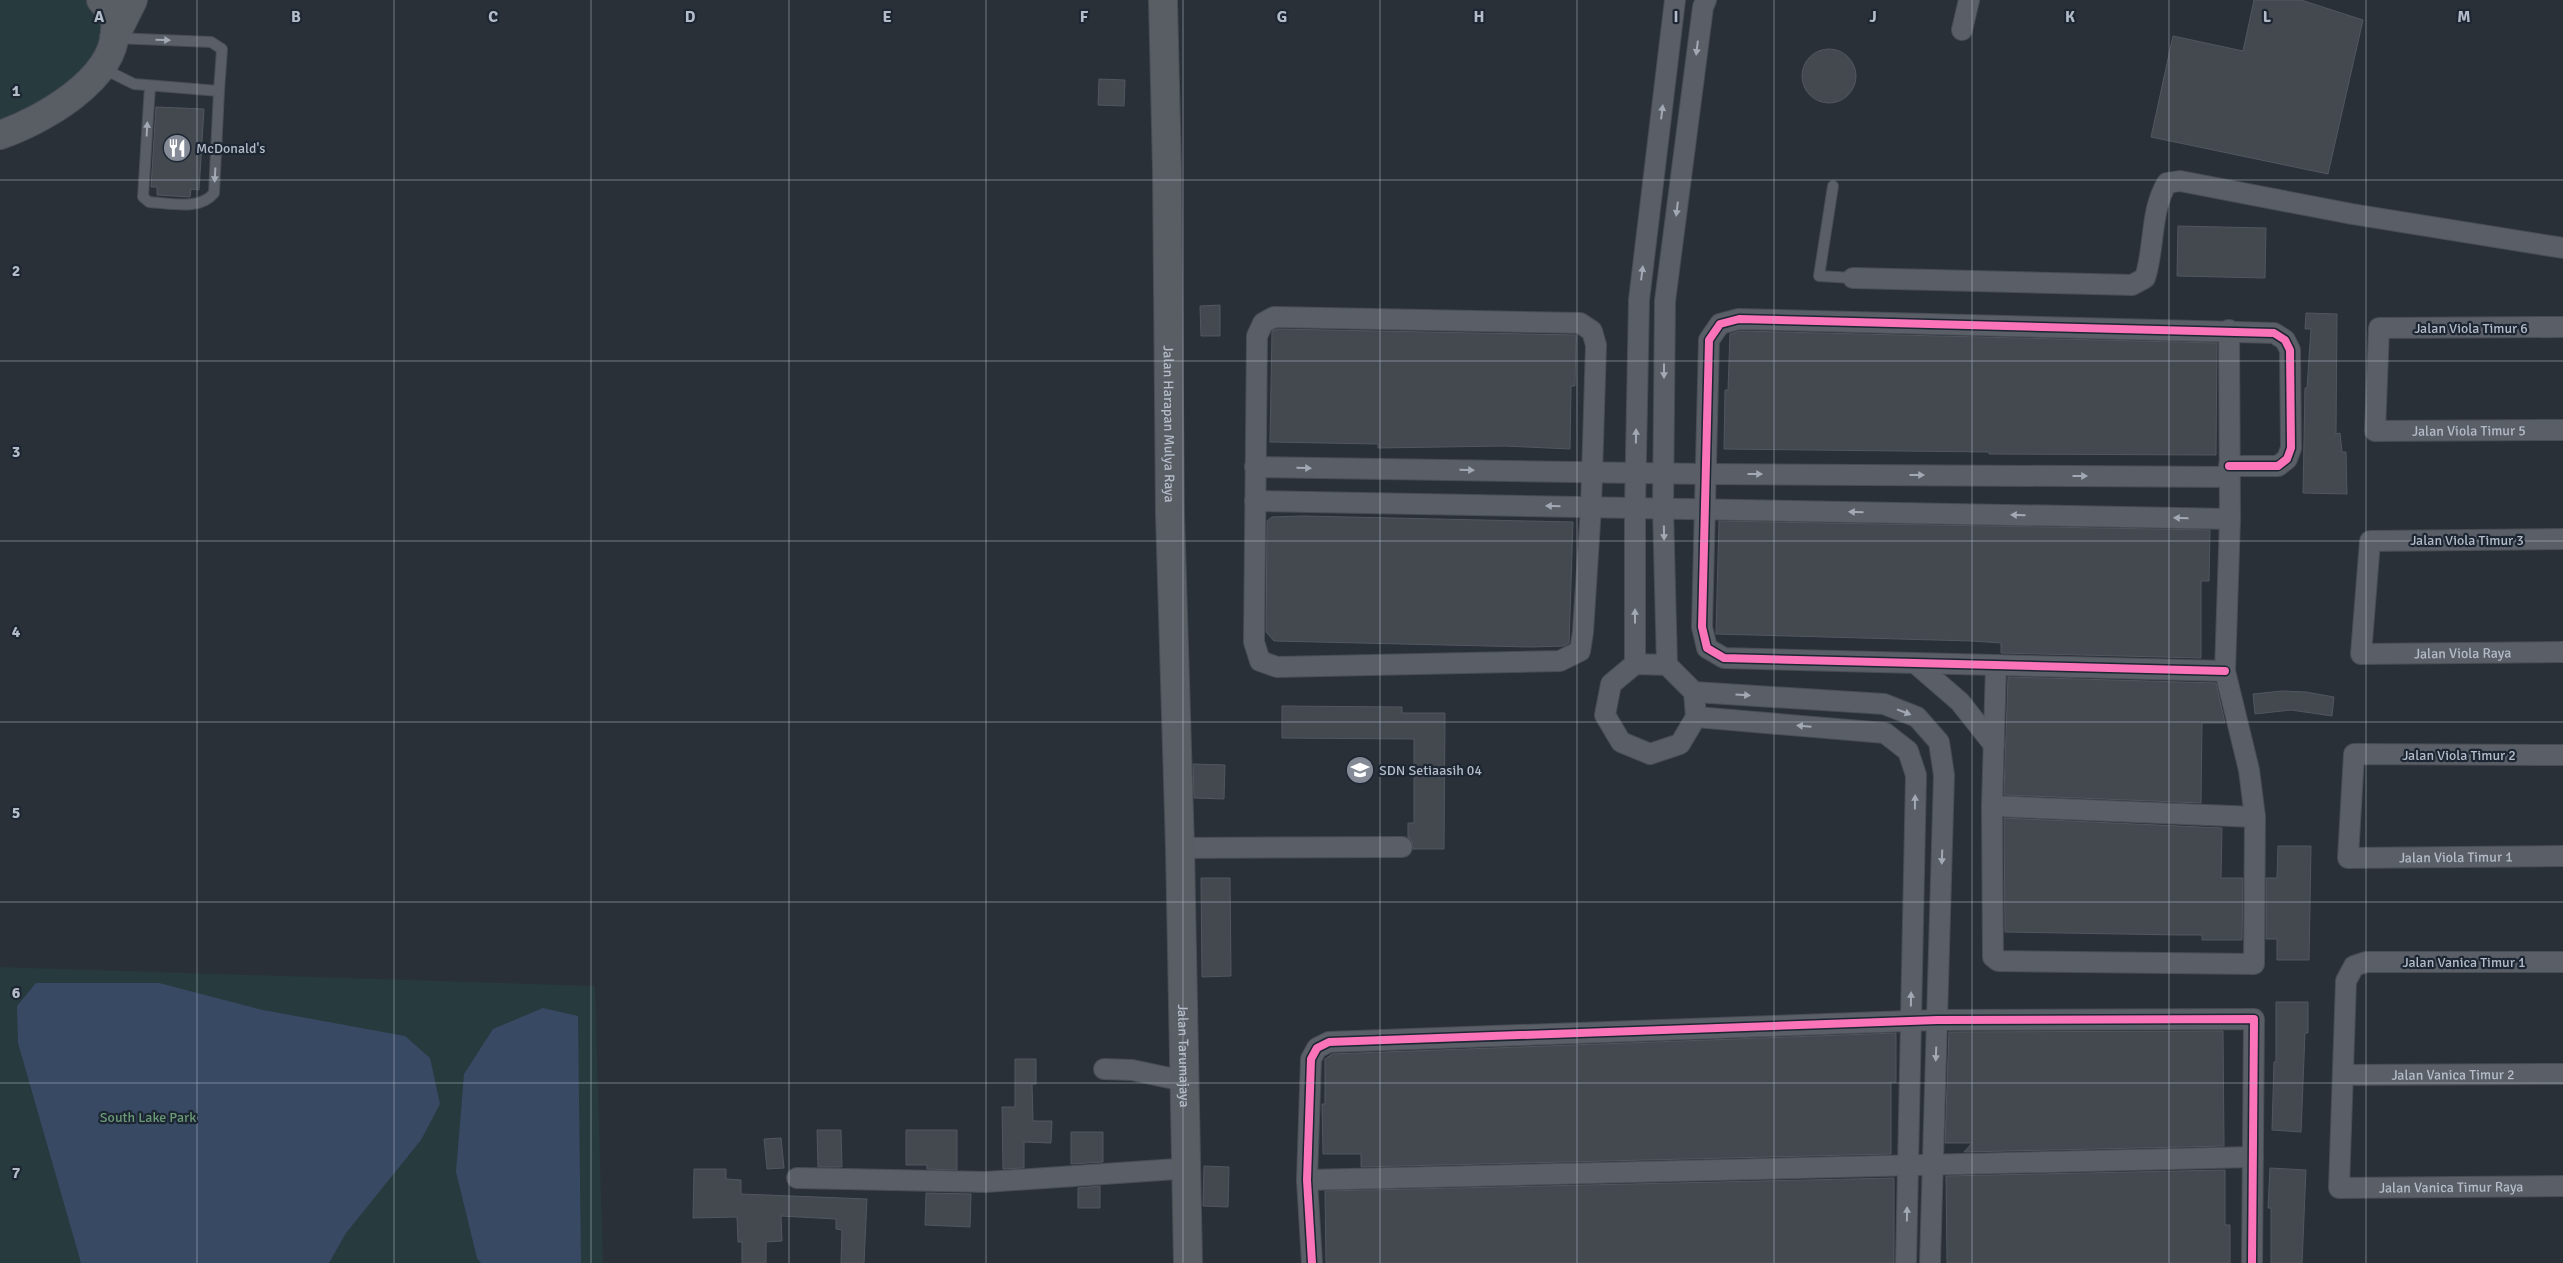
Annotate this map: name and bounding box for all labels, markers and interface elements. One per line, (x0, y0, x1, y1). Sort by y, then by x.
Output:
text: A (94, 7, 105, 27)
text: B (291, 7, 301, 27)
text: C (488, 7, 498, 27)
text: D (685, 7, 696, 27)
text: E (882, 7, 892, 27)
text: F (1080, 7, 1089, 27)
text: G (1277, 7, 1287, 27)
text: H (1474, 7, 1484, 27)
text: I (1673, 7, 1679, 27)
text: J (1869, 7, 1877, 27)
text: K (2065, 7, 2075, 27)
text: L (2263, 7, 2272, 27)
text: M (2457, 7, 2471, 27)
one-way arrow (155, 36, 171, 44)
one-way arrow (1693, 40, 1701, 56)
text: 1 (12, 81, 21, 101)
one-way arrow (1658, 104, 1666, 120)
one-way arrow (144, 121, 152, 137)
restaurant icon: McDonald's (162, 133, 192, 163)
place label: McDonald's (196, 140, 265, 157)
one-way arrow (210, 167, 218, 183)
one-way arrow (1673, 201, 1681, 217)
text: 2 (12, 261, 20, 281)
one-way arrow (1638, 265, 1646, 281)
street label: Jalan Viola Timur 6 (2414, 320, 2528, 337)
street label: Jalan Harapan Mulya Raya (1160, 345, 1178, 503)
one-way arrow (1660, 363, 1668, 379)
street label: Jalan Viola Timur 5 (2412, 422, 2526, 439)
one-way arrow (1632, 427, 1640, 443)
text: 3 (12, 442, 20, 462)
one-way arrow (1296, 464, 1312, 472)
one-way arrow (1459, 466, 1475, 474)
one-way arrow (1747, 470, 1763, 478)
one-way arrow (1909, 471, 1925, 479)
one-way arrow (2072, 472, 2088, 480)
one-way arrow (1545, 502, 1561, 510)
one-way arrow (1848, 507, 1864, 515)
one-way arrow (2010, 511, 2026, 519)
one-way arrow (2173, 514, 2189, 522)
one-way arrow (1660, 525, 1668, 541)
street label: Jalan Viola Timur 3 (2410, 532, 2524, 549)
one-way arrow (1631, 607, 1639, 623)
text: 4 (12, 622, 21, 642)
street label: Jalan Viola Raya (2414, 644, 2511, 662)
one-way arrow (1735, 691, 1751, 699)
one-way arrow (1896, 709, 1911, 716)
one-way arrow (1796, 722, 1812, 730)
street label: Jalan Viola Timur 2 (2402, 747, 2516, 764)
school or university icon: SDN Setiaasih 04 (1345, 755, 1375, 785)
place label: SDN Setiaasih 04 (1379, 762, 1482, 779)
one-way arrow (1911, 794, 1919, 810)
text: 5 (12, 803, 20, 823)
street label: Jalan Viola Timur 1 (2399, 848, 2513, 866)
one-way arrow (1938, 849, 1946, 865)
street label: Jalan Vanica Timur 1 (2402, 954, 2526, 971)
text: 6 (12, 983, 21, 1003)
one-way arrow (1907, 991, 1915, 1007)
street label: Jalan Tarumajaya (1175, 1004, 1194, 1108)
one-way arrow (1931, 1046, 1939, 1062)
street label: Jalan Vanica Timur 2 (2391, 1066, 2515, 1083)
park label: South Lake Park (100, 1109, 196, 1126)
text: 7 (12, 1163, 21, 1183)
street label: Jalan Vanica Timur Raya (2379, 1178, 2523, 1196)
one-way arrow (1904, 1206, 1912, 1222)

